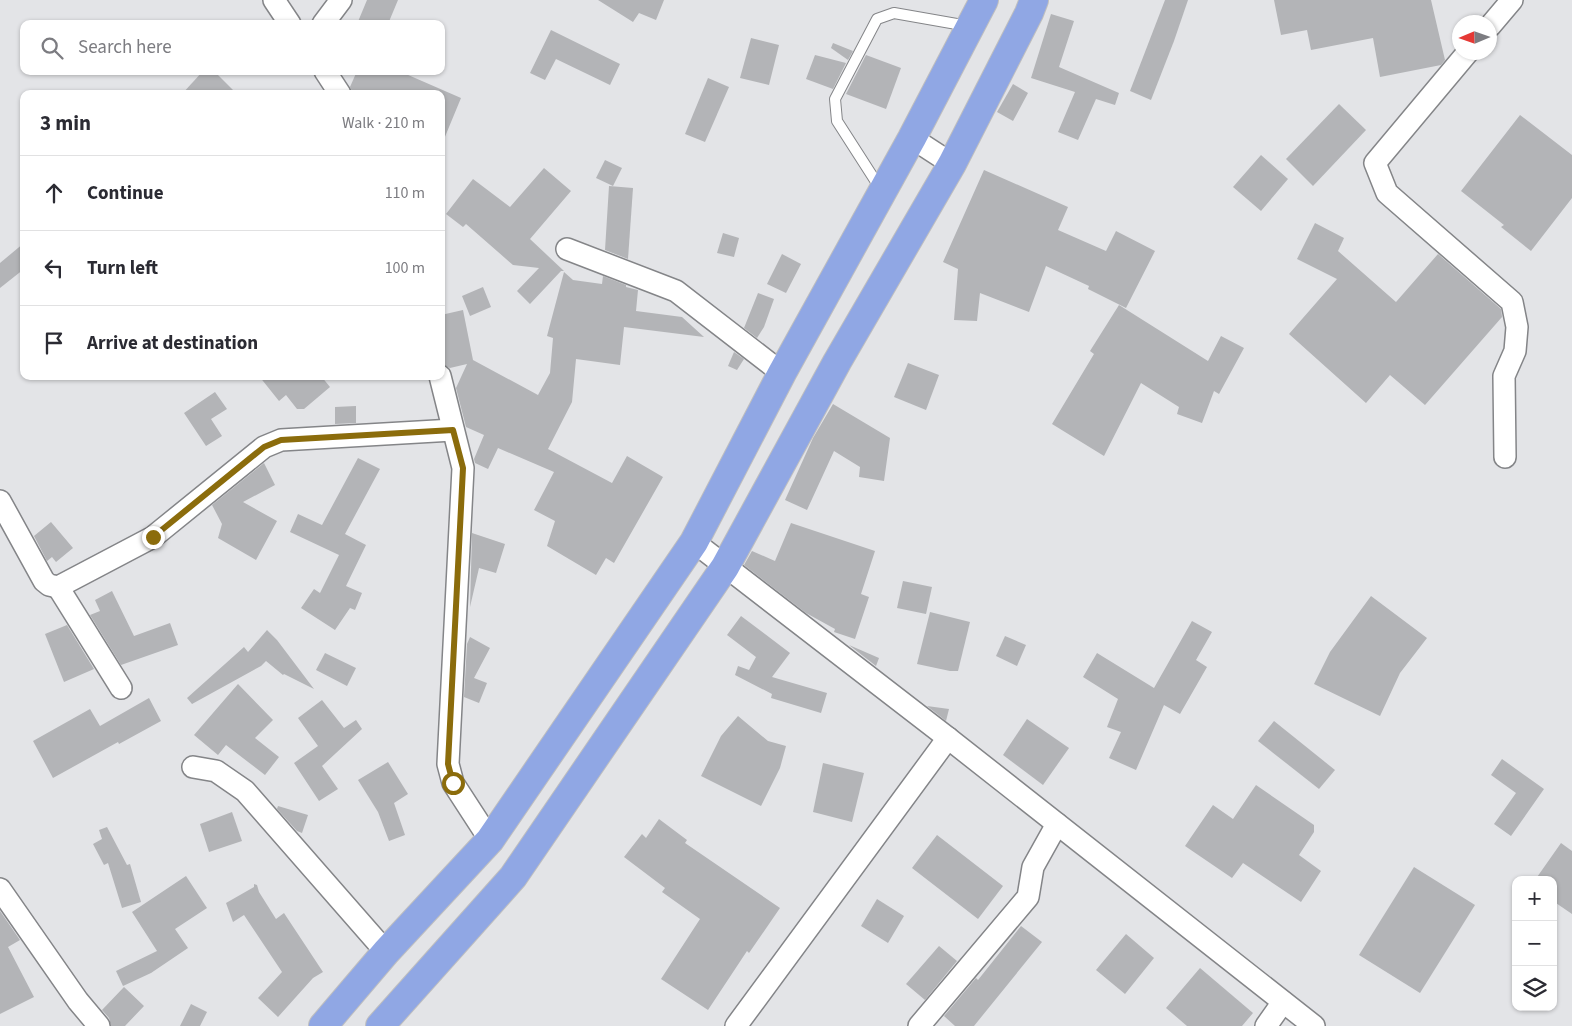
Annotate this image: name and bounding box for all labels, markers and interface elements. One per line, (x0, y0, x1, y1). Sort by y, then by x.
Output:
north arrow (1452, 15, 1497, 60)
search box (20, 20, 445, 75)
icon: search (38, 34, 66, 62)
text: Search here (78, 34, 172, 61)
text: 3 min (40, 108, 91, 138)
text: Walk · 210 m (342, 112, 425, 134)
icon: ahead (40, 179, 68, 207)
text: Continue (87, 180, 164, 207)
text: 110 m (385, 182, 425, 204)
icon: left (40, 254, 68, 282)
text: Turn left (87, 255, 158, 282)
text: 100 m (385, 257, 425, 279)
icon: arrive (40, 329, 68, 357)
text: Arrive at destination (87, 330, 258, 357)
route end (142, 526, 165, 549)
route start (442, 772, 465, 795)
map controls (1512, 876, 1557, 1011)
button: + (1512, 876, 1557, 921)
button: − (1512, 921, 1557, 966)
button: layers (1512, 966, 1557, 1011)

